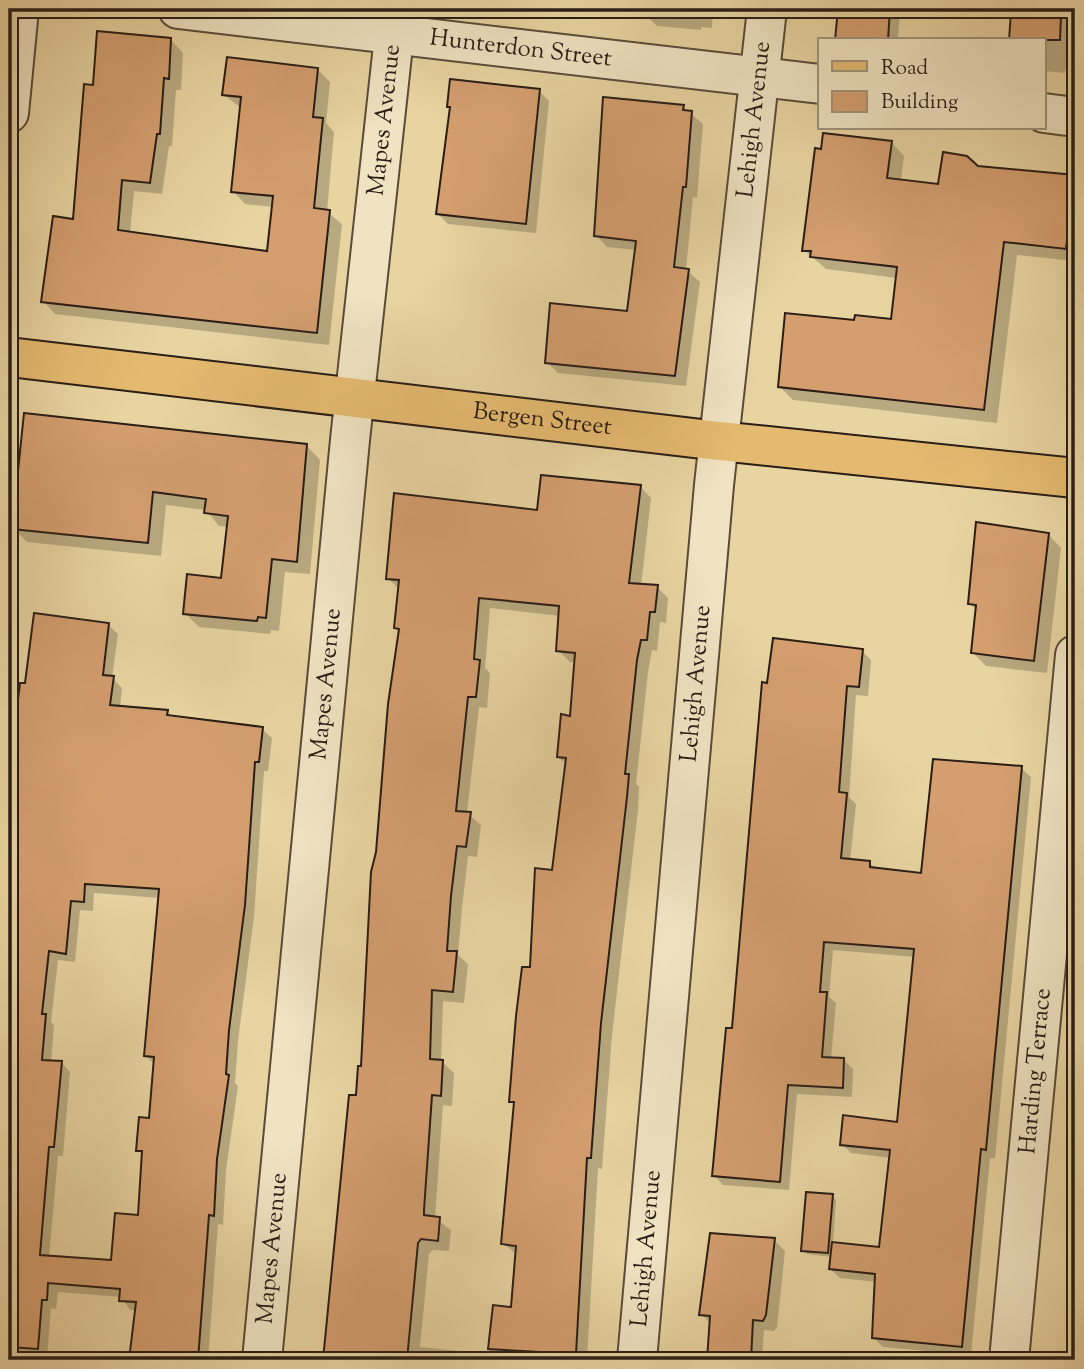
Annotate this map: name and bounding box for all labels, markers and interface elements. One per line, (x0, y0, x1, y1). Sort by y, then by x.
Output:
street label: Hunterdon Street (428, 22, 614, 77)
legend (818, 38, 1046, 130)
street label: Lehigh Avenue (729, 39, 780, 200)
street label: Mapes Avenue (360, 43, 410, 198)
text: Road (881, 54, 928, 84)
text: Building (881, 88, 958, 118)
street label: Bergen Street (471, 395, 614, 445)
street label: Lehigh Avenue (673, 604, 720, 764)
street label: Mapes Avenue (302, 607, 351, 761)
street label: Harding Terrace (1011, 987, 1061, 1156)
street label: Lehigh Avenue (623, 1168, 671, 1328)
street label: Mapes Avenue (248, 1171, 297, 1326)

